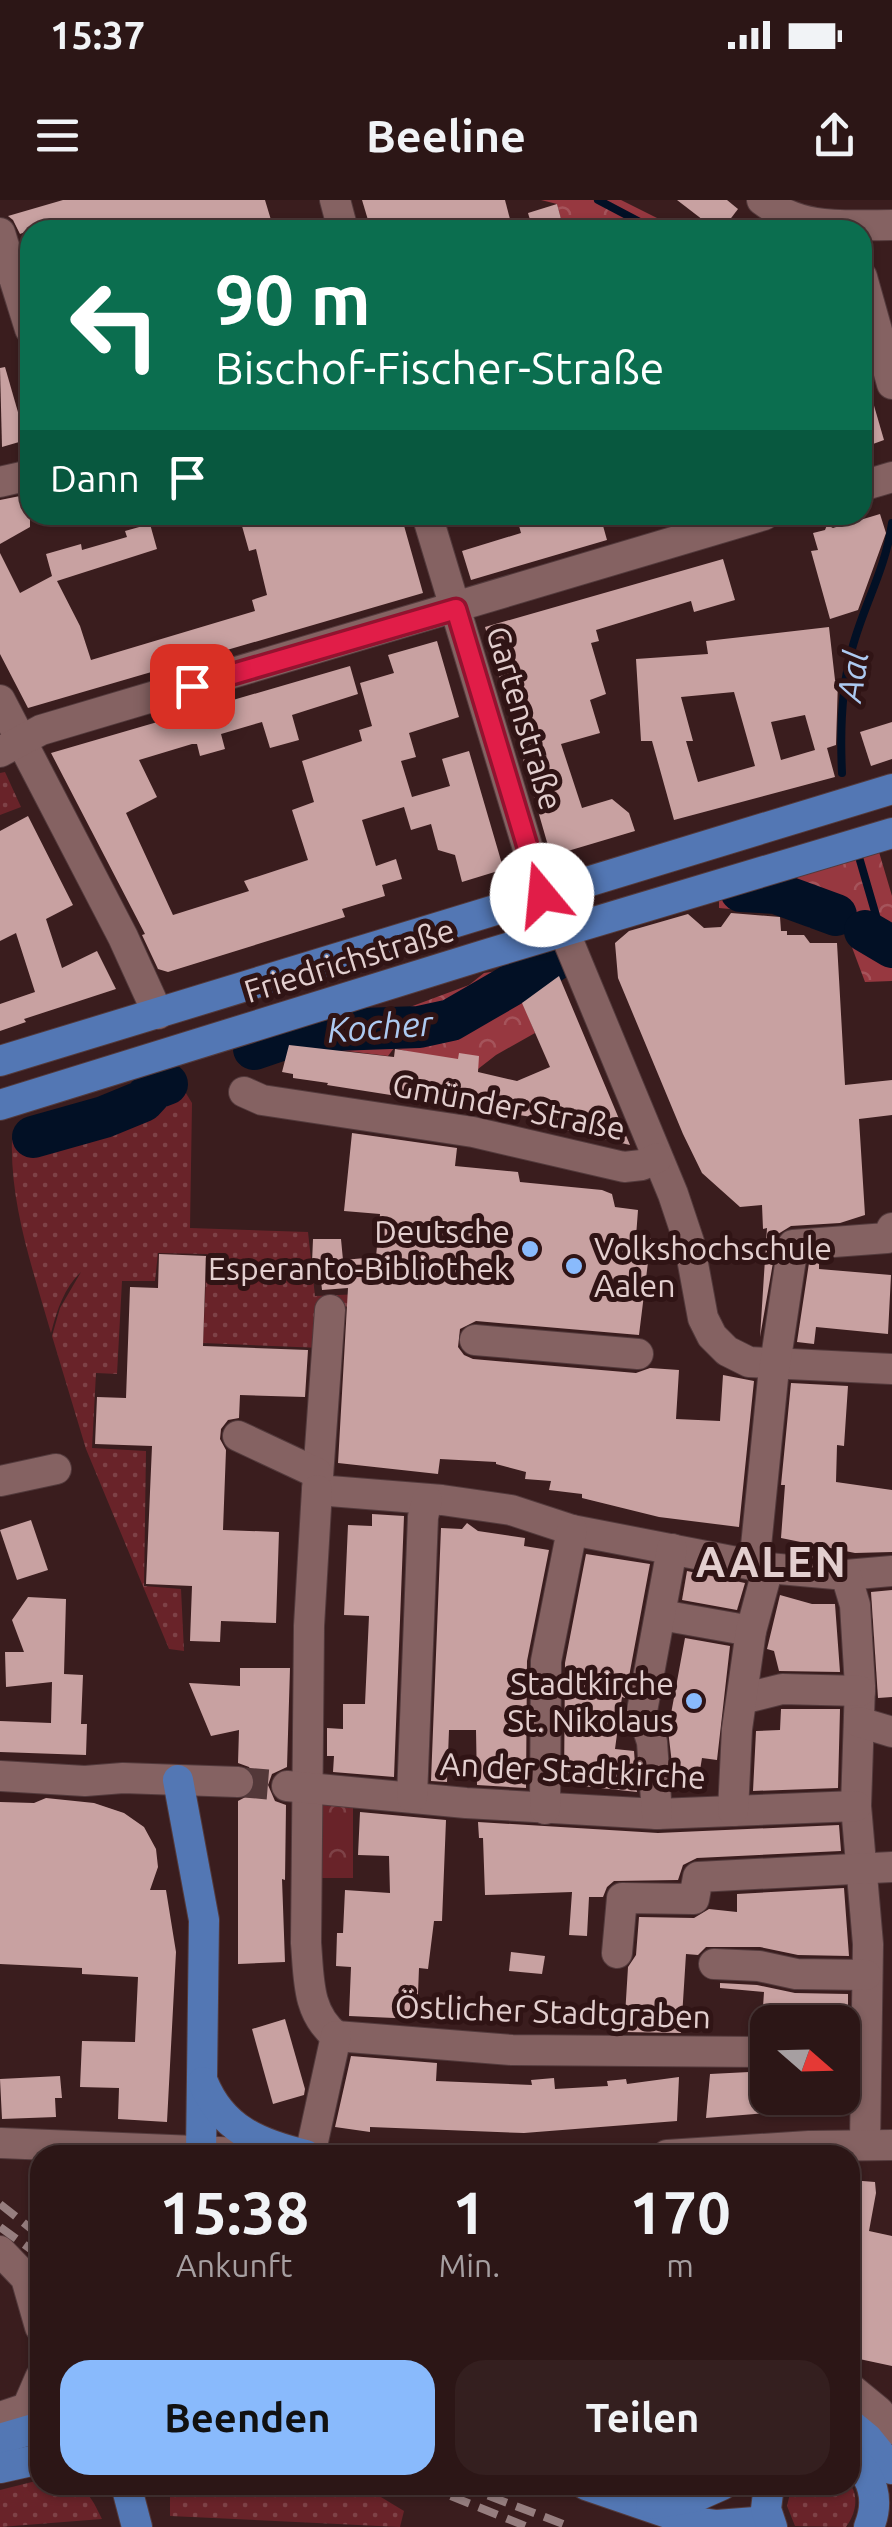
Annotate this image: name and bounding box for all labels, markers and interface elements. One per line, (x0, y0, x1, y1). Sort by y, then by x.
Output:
text: 15:37 (50, 14, 145, 56)
icon: menu (30, 108, 85, 163)
icon: share (807, 108, 862, 163)
text: Beeline (366, 110, 526, 161)
icon: left (50, 260, 180, 390)
text: 90 m (215, 260, 371, 338)
text: Bischof-Fischer-Straße (215, 342, 664, 393)
icon: arrive (160, 450, 215, 505)
text: Dann (50, 457, 140, 499)
street label: Gartenstraße (480, 622, 570, 814)
pin (150, 644, 235, 729)
water label: Aal (828, 647, 876, 706)
icon: arrive (165, 659, 220, 714)
position arrow (490, 843, 594, 947)
street label: Friedrichstraße (240, 911, 458, 1009)
water label: Kocher (326, 1002, 436, 1050)
street label: Gmünder Straße (390, 1066, 628, 1146)
place label: Deutsche Esperanto-Bibliothek (208, 1213, 510, 1286)
place label: Volkshochschule Aalen (594, 1230, 832, 1303)
marker: Deutsche Esperanto-Bibliothek (519, 1238, 541, 1260)
marker: Volkshochschule Aalen (563, 1255, 585, 1277)
district label: AALEN (696, 1538, 848, 1585)
place label: Stadtkirche St. Nikolaus (507, 1665, 674, 1738)
marker: Stadtkirche St. Nikolaus (683, 1690, 705, 1712)
street label: An der Stadtkirche (439, 1745, 707, 1795)
street label: Östlicher Stadtgraben (394, 1987, 712, 2035)
north arrow (750, 2005, 860, 2115)
map controls (750, 2005, 860, 2115)
text: 15:38 (159, 2178, 309, 2245)
text: 1 (452, 2178, 486, 2245)
text: 170 (629, 2178, 731, 2245)
text: Ankunft (176, 2247, 292, 2283)
text: Min. (438, 2247, 500, 2283)
text: m (666, 2247, 694, 2283)
button: Beenden (60, 2360, 435, 2475)
button: Teilen (455, 2360, 830, 2475)

